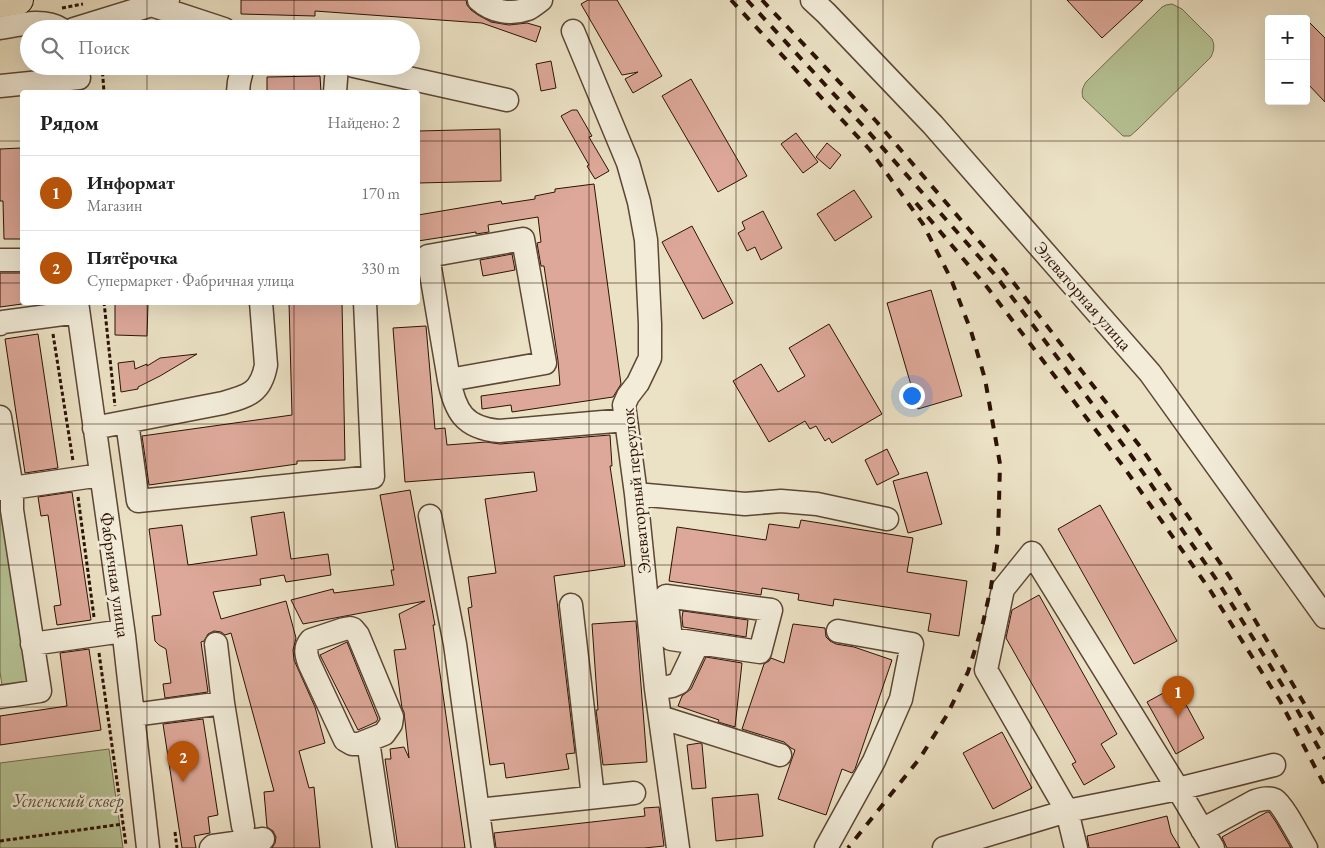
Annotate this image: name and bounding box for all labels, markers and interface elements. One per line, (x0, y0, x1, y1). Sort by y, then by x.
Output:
map controls (1265, 15, 1310, 105)
button: + (1265, 15, 1310, 60)
search box (20, 20, 420, 75)
icon: search (38, 34, 66, 62)
text: Поиск (78, 35, 130, 60)
button: − (1265, 60, 1310, 105)
text: Рядом (40, 109, 99, 136)
text: Найдено: 2 (328, 112, 400, 133)
text: Информат (87, 170, 175, 195)
text: 1 (52, 183, 60, 204)
text: 170 m (361, 183, 400, 204)
text: Магазин (87, 195, 142, 216)
street label: Элеваторная улица (1030, 236, 1138, 356)
text: Пятёрочка (87, 245, 178, 270)
text: 2 (52, 258, 60, 279)
text: 330 m (361, 258, 400, 279)
text: Супермаркет · Фабричная улица (87, 270, 295, 291)
your location (899, 383, 925, 409)
street label: Элеваторный переулок (615, 406, 656, 575)
street label: Фабричная улица (95, 511, 136, 640)
pin: 1 (1162, 676, 1194, 717)
pin: 2 (167, 741, 199, 782)
park label: Успенский сквер (12, 789, 124, 813)

